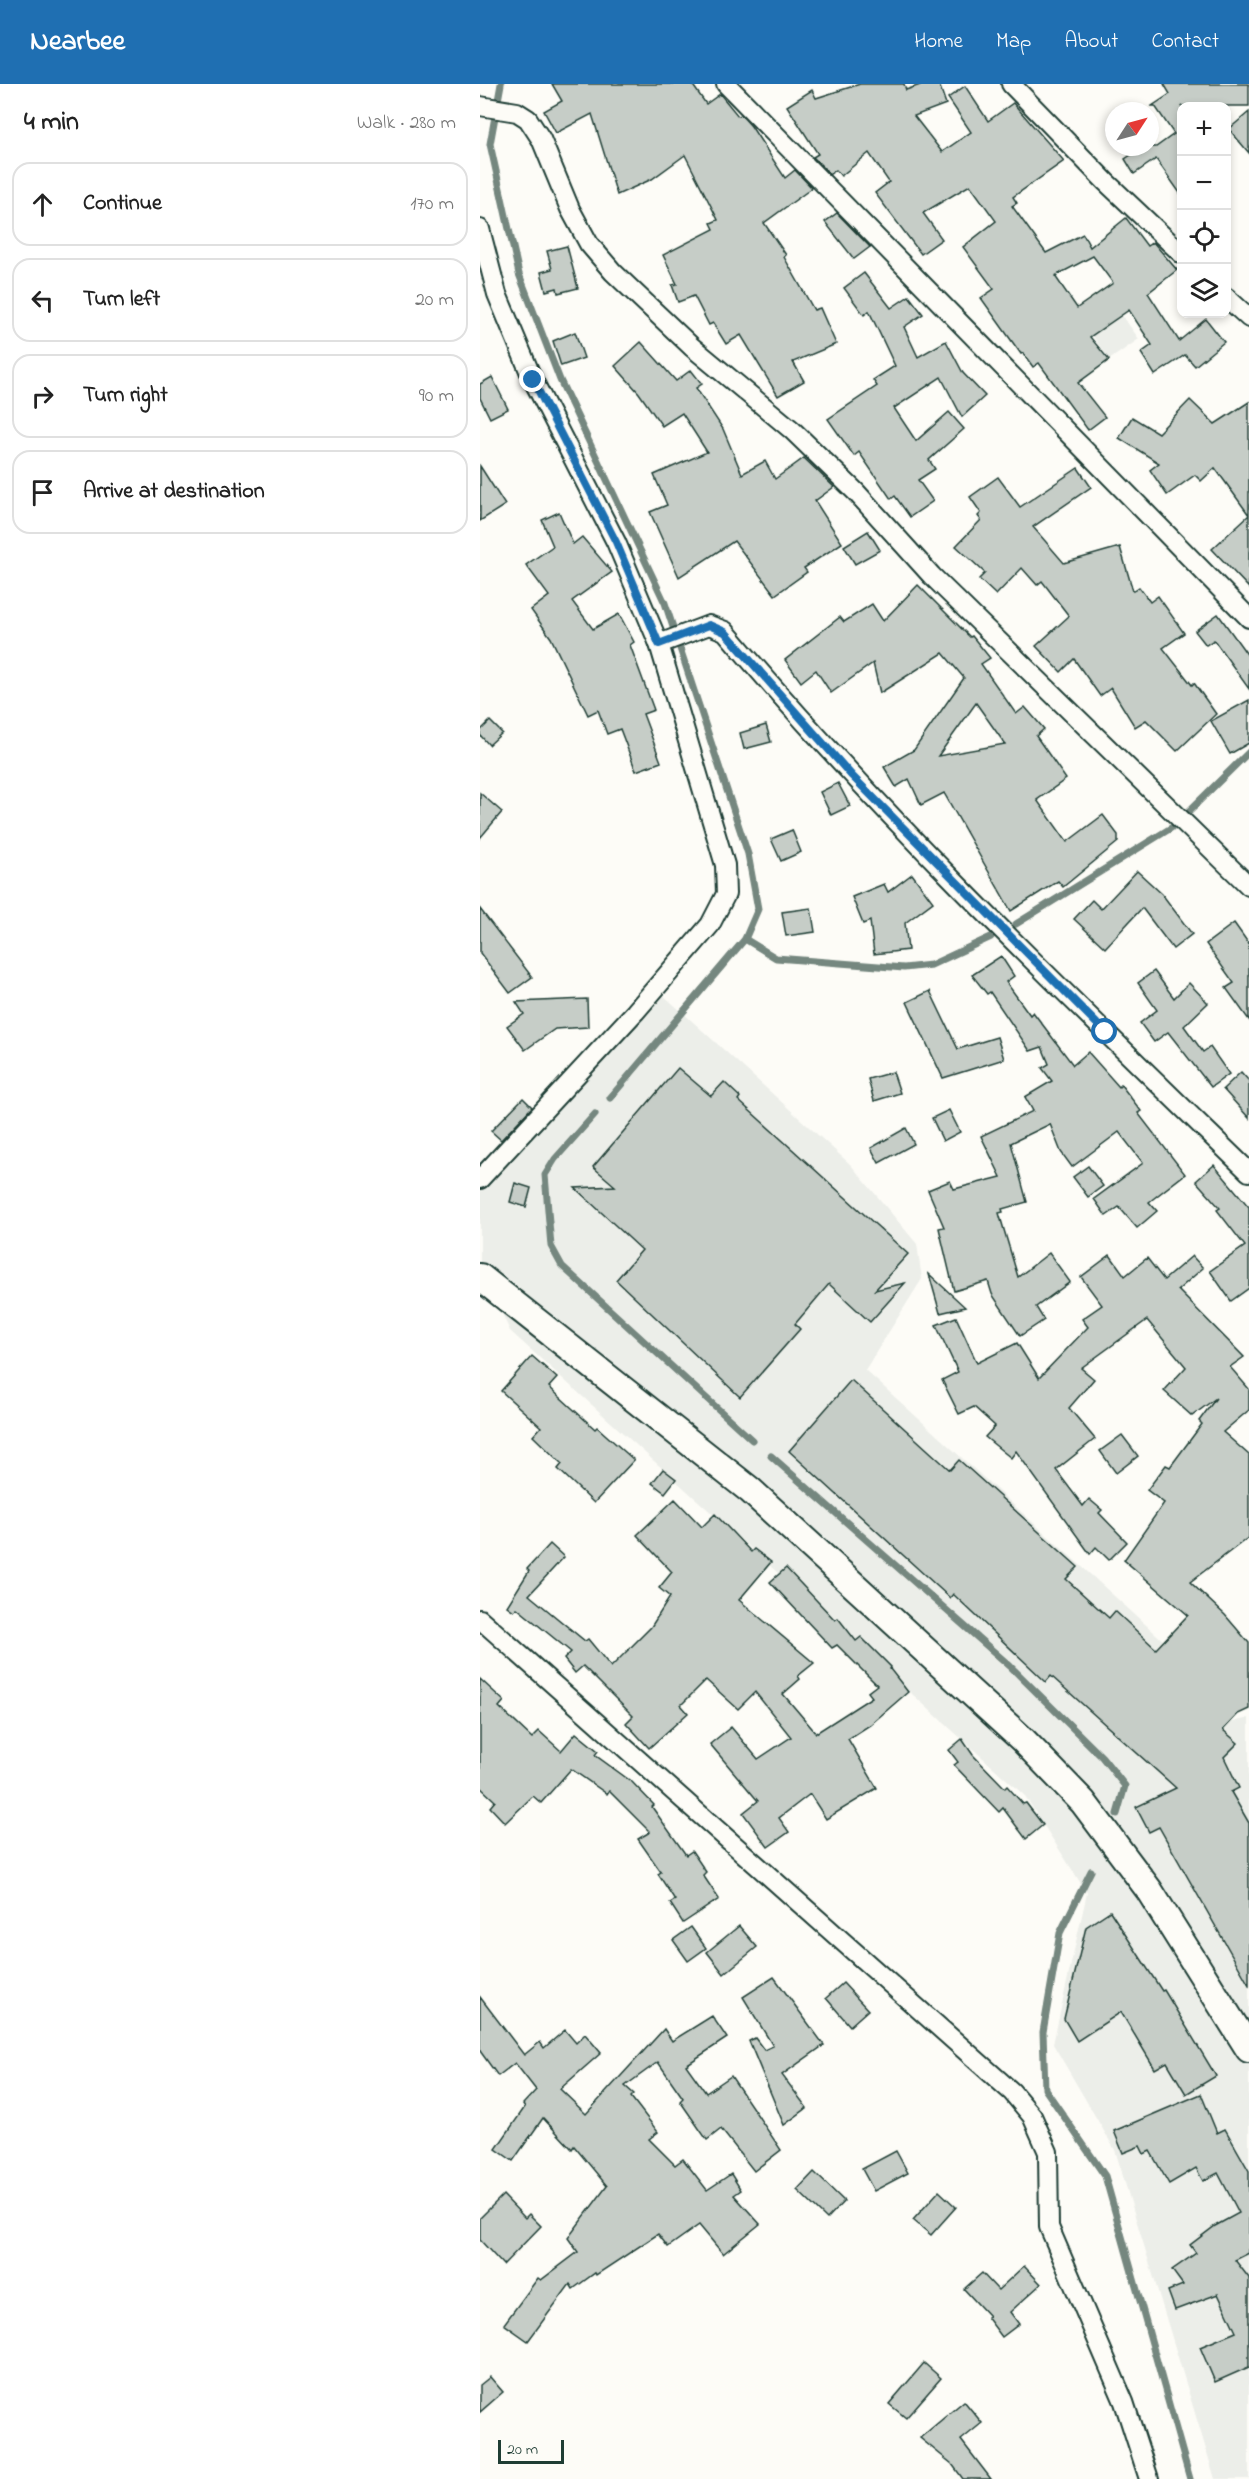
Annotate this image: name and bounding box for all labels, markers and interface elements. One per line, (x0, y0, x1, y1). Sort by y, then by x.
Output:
text: Nearbee (30, 22, 125, 63)
text: Home (914, 27, 963, 57)
text: Map (996, 27, 1031, 57)
text: About (1064, 27, 1118, 57)
text: Contact (1151, 27, 1219, 57)
north arrow (1105, 102, 1159, 156)
map controls (1177, 102, 1231, 318)
button: + (1177, 102, 1231, 156)
text: 4 min (24, 104, 79, 142)
text: Walk · 280 m (357, 109, 456, 138)
button: − (1177, 156, 1231, 210)
icon: ahead (26, 188, 59, 221)
text: Continue (83, 188, 162, 220)
text: 170 m (410, 190, 454, 219)
button: locate (1177, 210, 1231, 264)
button: layers (1177, 264, 1231, 318)
icon: left (26, 284, 59, 317)
text: Turn left (83, 284, 160, 316)
text: 20 m (415, 286, 454, 315)
route end (519, 366, 545, 392)
icon: right (26, 380, 59, 413)
text: Turn right (83, 380, 168, 412)
text: 90 m (419, 382, 454, 411)
icon: arrive (26, 476, 59, 509)
text: Arrive at destination (83, 476, 265, 508)
route start (1091, 1018, 1117, 1044)
scale bar (498, 2437, 564, 2464)
text: 20 m (507, 2438, 538, 2462)

